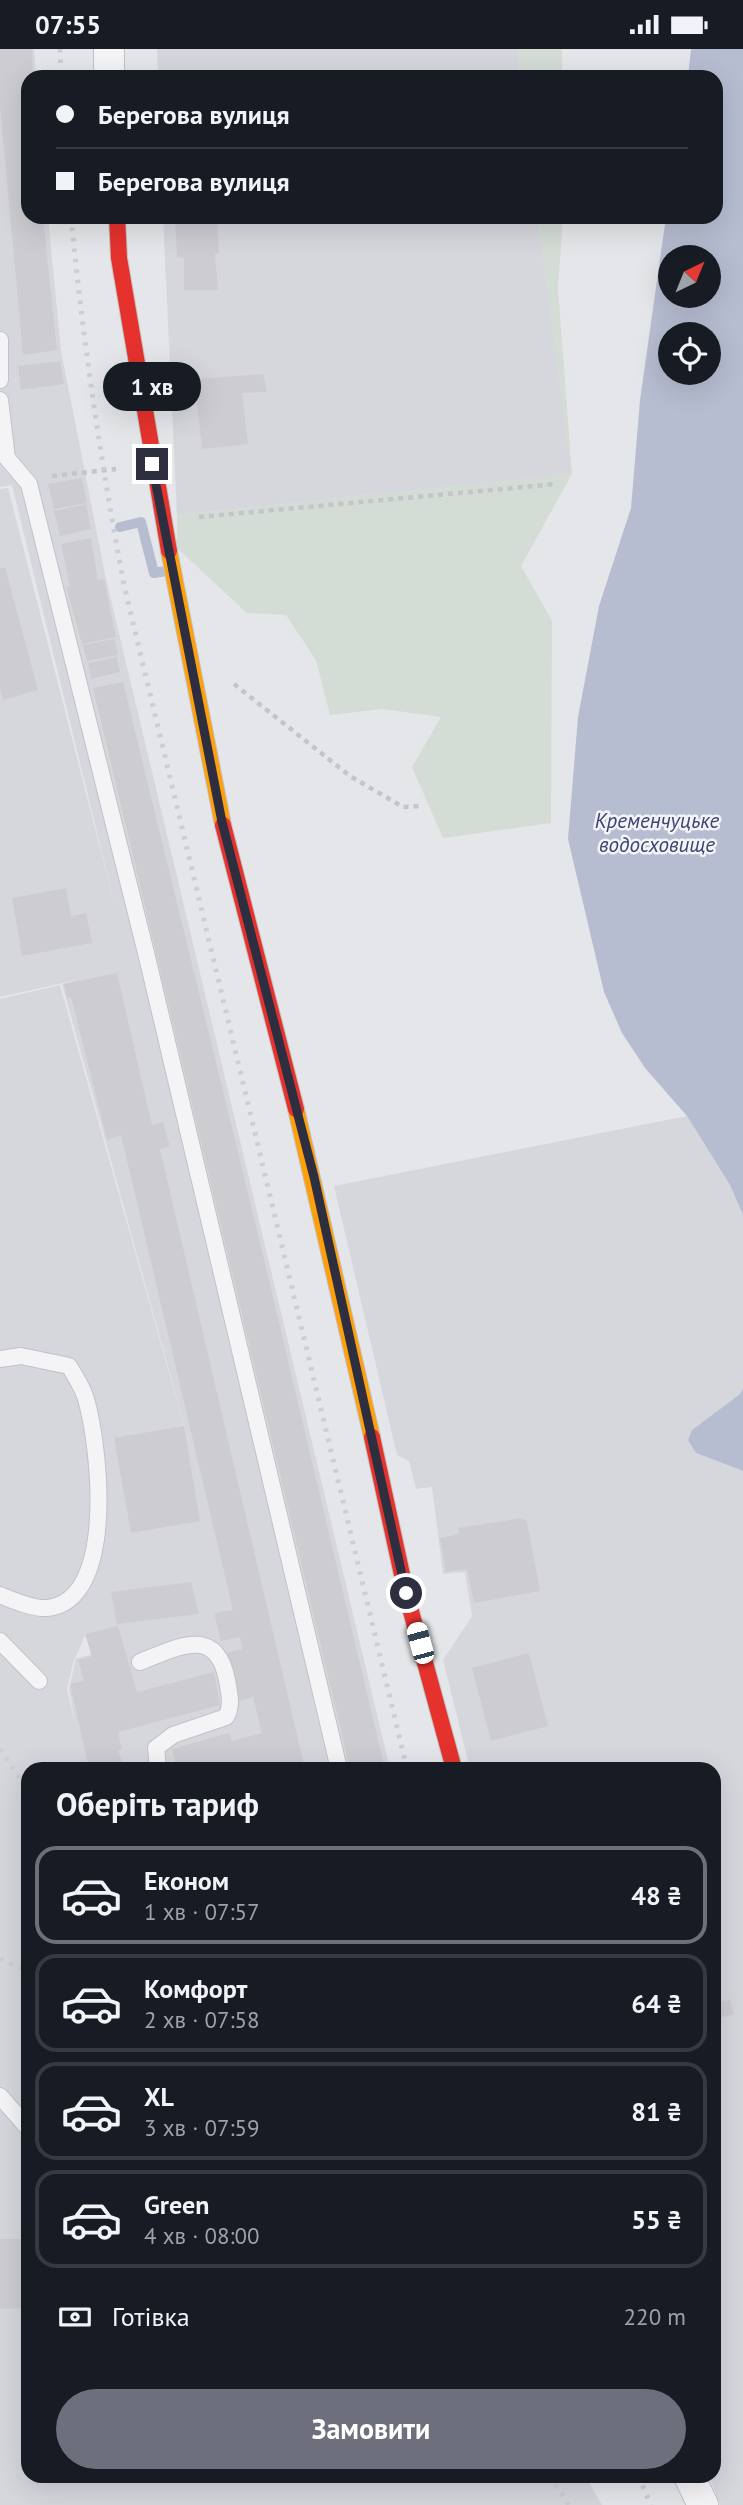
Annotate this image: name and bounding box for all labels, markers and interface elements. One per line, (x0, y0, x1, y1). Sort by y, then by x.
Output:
text: 07:55 (35, 8, 101, 41)
text: Берегова вулиця (98, 98, 290, 131)
text: Берегова вулиця (98, 165, 290, 198)
north arrow (658, 245, 721, 308)
map controls (658, 245, 721, 385)
button: locate (658, 322, 721, 385)
callout: 1 хв (103, 363, 201, 411)
text: 1 хв (131, 372, 173, 401)
route end (136, 448, 168, 480)
water label: Кременчуцьке водосховище (595, 807, 720, 858)
route start (390, 1577, 422, 1609)
car (405, 1620, 436, 1666)
text: Оберіть тариф (56, 1783, 259, 1825)
icon: car (60, 1864, 123, 1927)
text: Економ (144, 1864, 229, 1897)
text: 48 ₴ (631, 1879, 682, 1912)
text: 1 хв · 07:57 (144, 1897, 260, 1926)
icon: car (60, 1972, 123, 2035)
text: Комфорт (144, 1972, 247, 2005)
text: 64 ₴ (631, 1987, 682, 2020)
text: 2 хв · 07:58 (144, 2005, 260, 2034)
icon: car (60, 2080, 123, 2143)
text: XL (144, 2080, 174, 2113)
text: 81 ₴ (631, 2095, 682, 2128)
text: 3 хв · 07:59 (144, 2113, 260, 2142)
icon: car (60, 2188, 123, 2251)
text: Green (144, 2188, 209, 2221)
text: 55 ₴ (631, 2203, 682, 2236)
text: 4 хв · 08:00 (144, 2221, 260, 2250)
icon: cash (56, 2298, 94, 2336)
text: Готівка (112, 2300, 190, 2333)
text: 220 m (624, 2302, 686, 2331)
button: Замовити (56, 2389, 686, 2469)

